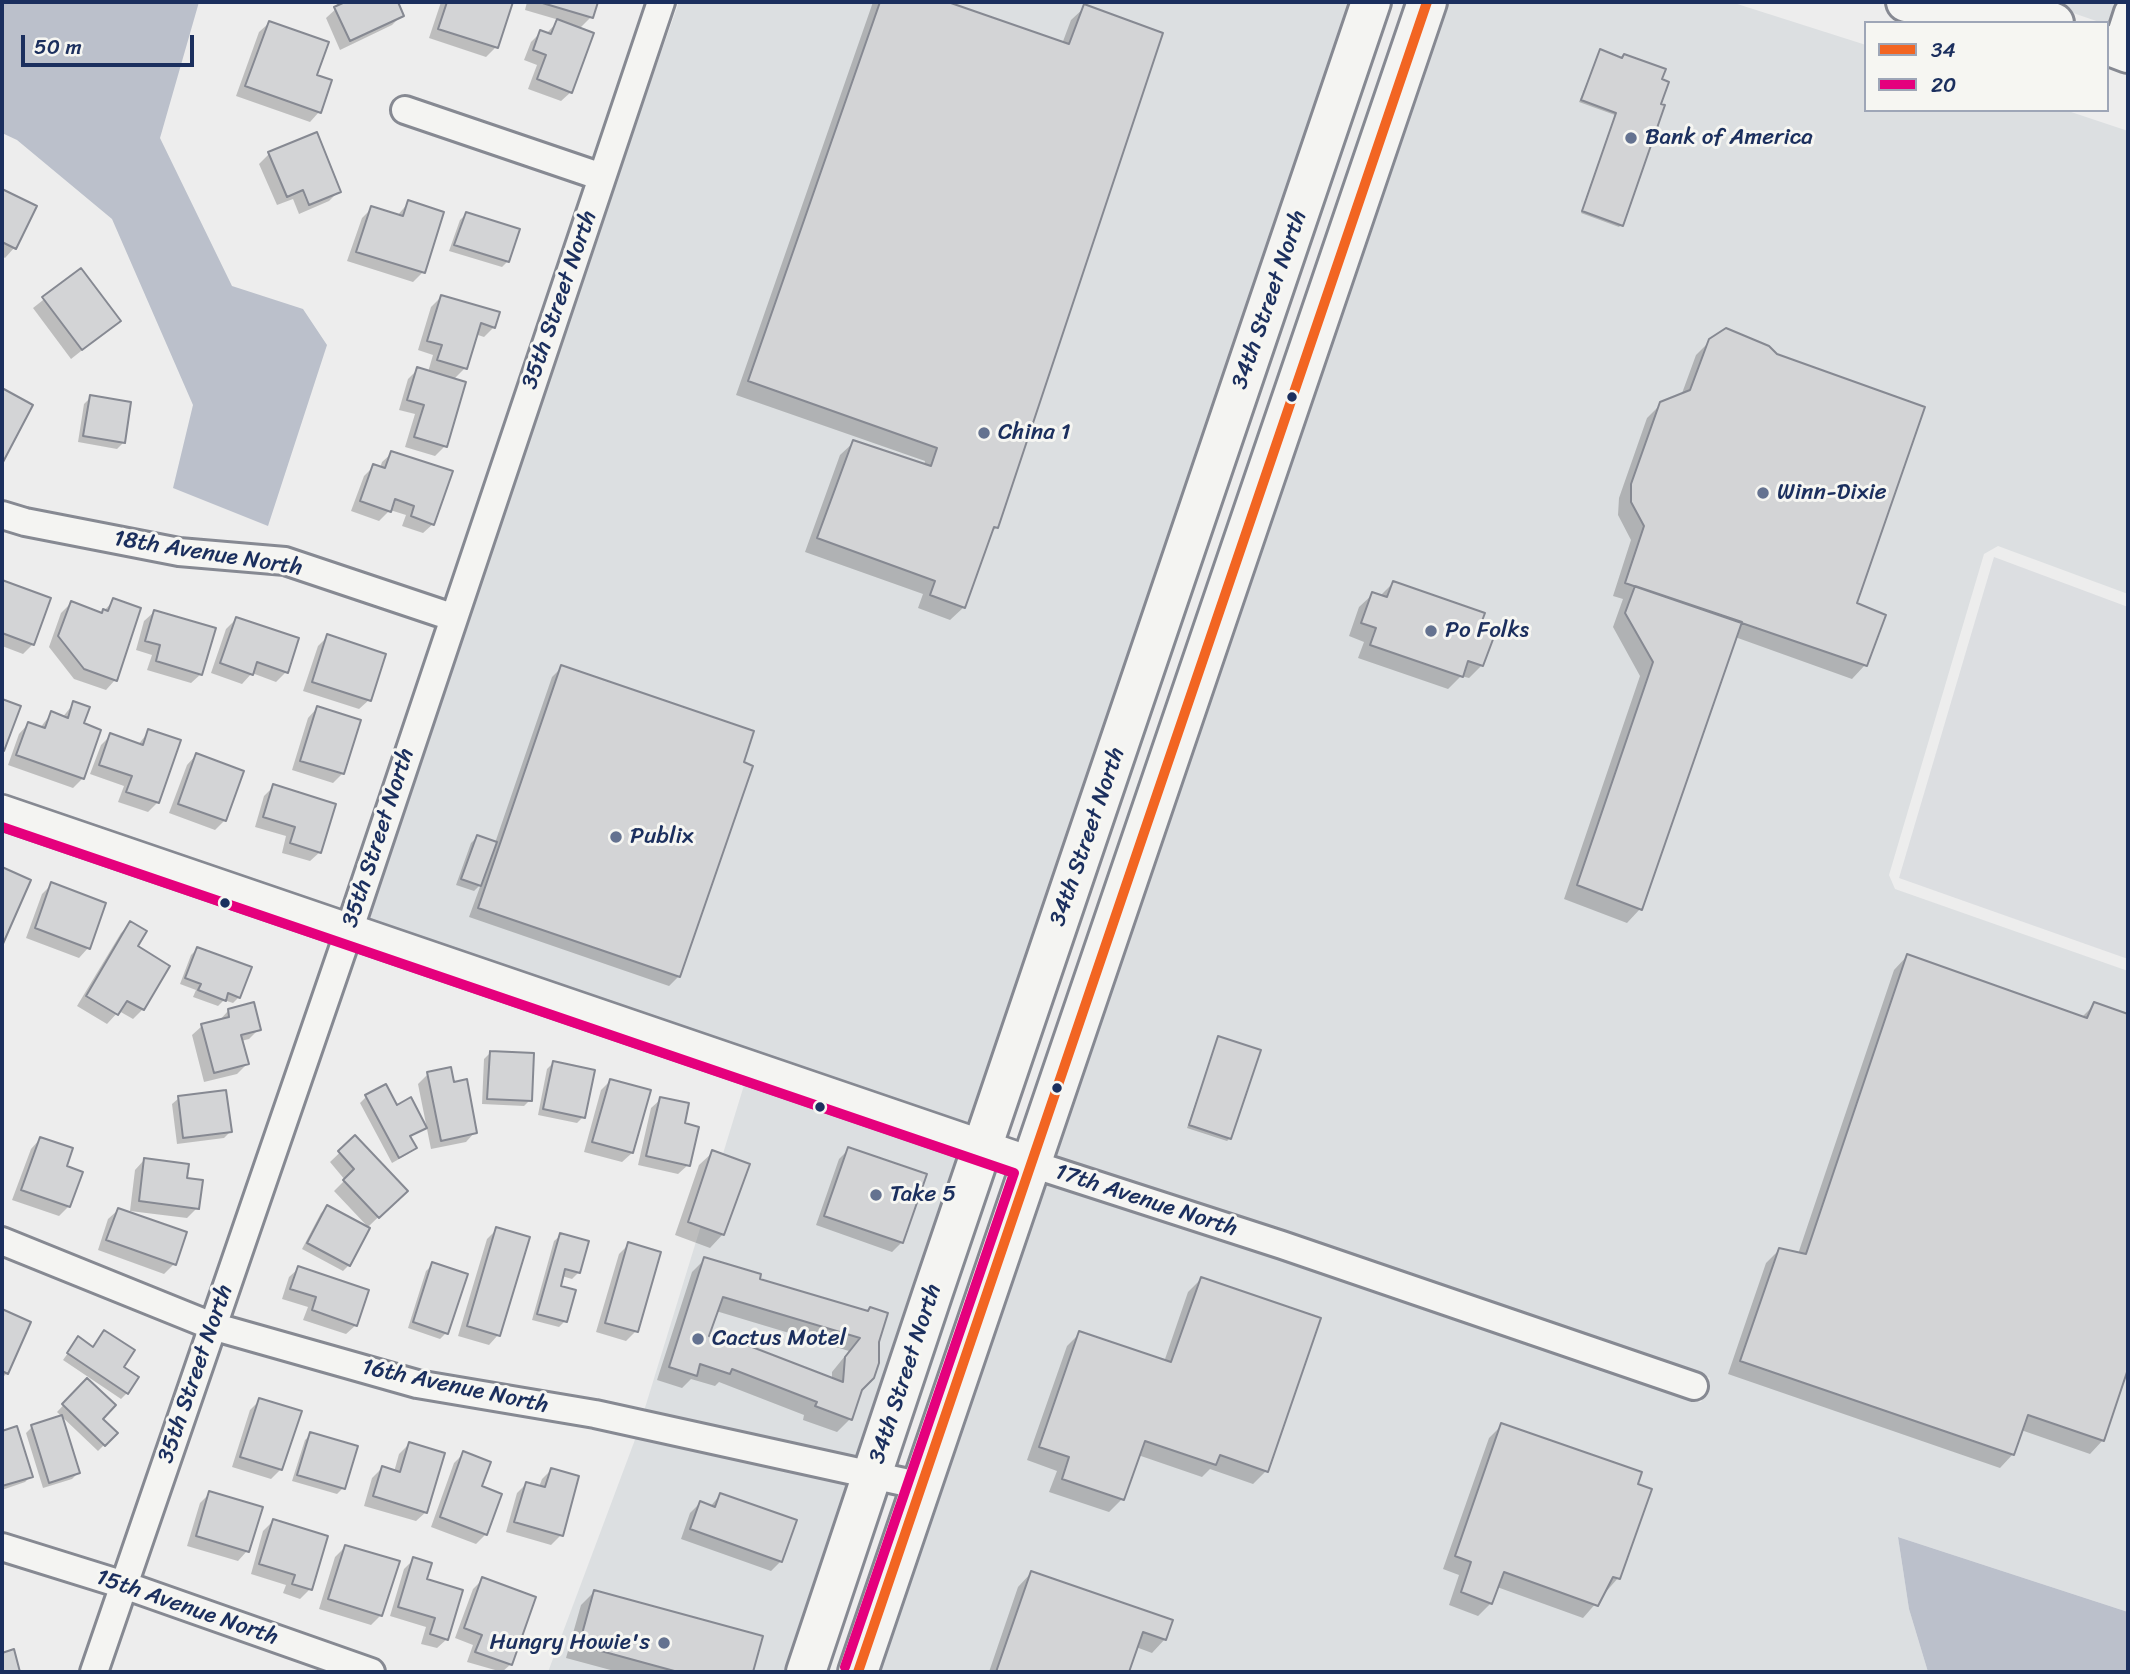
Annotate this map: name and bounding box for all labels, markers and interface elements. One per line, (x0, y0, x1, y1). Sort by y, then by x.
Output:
scale bar (24, 21, 198, 65)
legend (1864, 21, 2109, 112)
text: 50 m (34, 28, 82, 66)
text: 34 (1931, 31, 1956, 69)
text: 20 (1931, 66, 1956, 104)
place label: Bank of America (1645, 124, 1813, 152)
marker: Bank of America (1623, 130, 1639, 146)
street label: 35th Street North (517, 207, 603, 393)
street label: 34th Street North (1227, 207, 1313, 393)
unlabelled marker (1285, 390, 1299, 404)
place label: China 1 (998, 419, 1071, 447)
marker: China 1 (976, 425, 992, 441)
place label: Winn-Dixie (1777, 479, 1887, 507)
marker: Winn-Dixie (1755, 485, 1771, 501)
street label: 18th Avenue North (112, 525, 304, 583)
place label: Po Folks (1445, 617, 1529, 645)
marker: Po Folks (1423, 623, 1439, 639)
street label: 34th Street North (1045, 744, 1131, 930)
street label: 35th Street North (337, 745, 421, 931)
place label: Publix (630, 823, 694, 851)
marker: Publix (608, 829, 624, 845)
unlabelled marker (218, 896, 232, 910)
unlabelled marker (1050, 1081, 1064, 1095)
unlabelled marker (813, 1100, 827, 1114)
street label: 17th Avenue North (1052, 1159, 1240, 1243)
place label: Take 5 (890, 1181, 956, 1209)
marker: Take 5 (868, 1187, 884, 1203)
street label: 35th Street North (153, 1281, 239, 1467)
street label: 34th Street North (864, 1281, 948, 1467)
place label: Cactus Motel (712, 1325, 846, 1353)
marker: Cactus Motel (690, 1331, 706, 1347)
street label: 16th Avenue North (359, 1354, 551, 1420)
street label: 15th Avenue North (92, 1564, 282, 1652)
place label: Hungry Howie's (490, 1629, 650, 1657)
marker: Hungry Howie's (656, 1635, 672, 1651)

